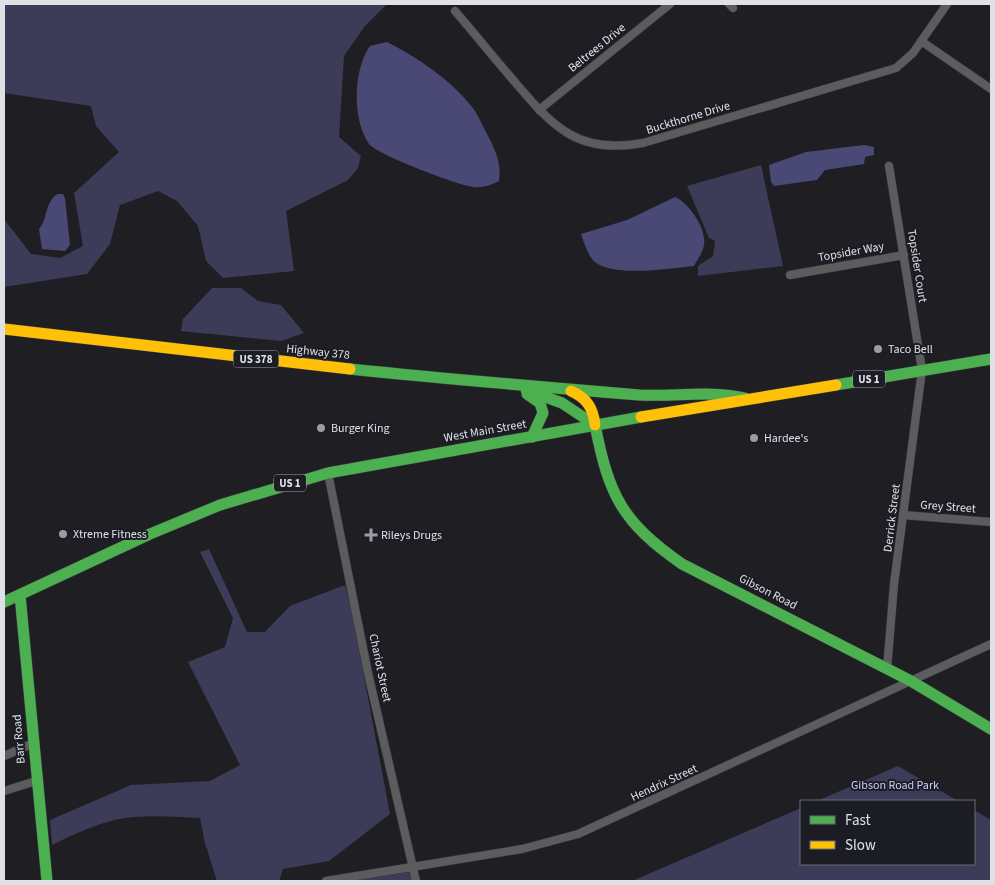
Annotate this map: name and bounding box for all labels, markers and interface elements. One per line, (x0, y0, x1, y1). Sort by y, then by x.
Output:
street label: Beltrees Drive (565, 19, 629, 76)
street label: Buckthorne Drive (644, 97, 732, 139)
street label: Topsider Court (903, 228, 931, 304)
street label: Topsider Way (817, 238, 886, 266)
street label: Highway 378 (285, 340, 351, 364)
place label: Taco Bell (888, 341, 933, 358)
marker: Taco Bell (872, 343, 884, 355)
road number: US 378 (234, 350, 278, 368)
road number: US 1 (853, 370, 885, 388)
street label: West Main Street (442, 415, 528, 447)
place label: Burger King (331, 420, 390, 437)
marker: Burger King (315, 422, 327, 434)
place label: Hardee's (764, 430, 808, 447)
marker: Hardee's (748, 432, 760, 444)
road number: US 1 (274, 474, 306, 492)
street label: Derrick Street (879, 483, 905, 553)
street label: Grey Street (920, 497, 976, 517)
place label: Xtreme Fitness (73, 526, 147, 543)
place label: Rileys Drugs (381, 527, 442, 544)
marker: Xtreme Fitness (57, 528, 69, 540)
marker: Rileys Drugs (365, 529, 377, 541)
street label: Gibson Road (736, 570, 800, 614)
street label: Chariot Street (364, 632, 396, 704)
street label: Barr Road (8, 714, 30, 764)
street label: Hendrix Street (628, 760, 700, 806)
park label: Gibson Road Park (851, 777, 939, 794)
legend (800, 800, 975, 865)
text: Fast (845, 810, 871, 831)
text: Slow (845, 835, 876, 856)

